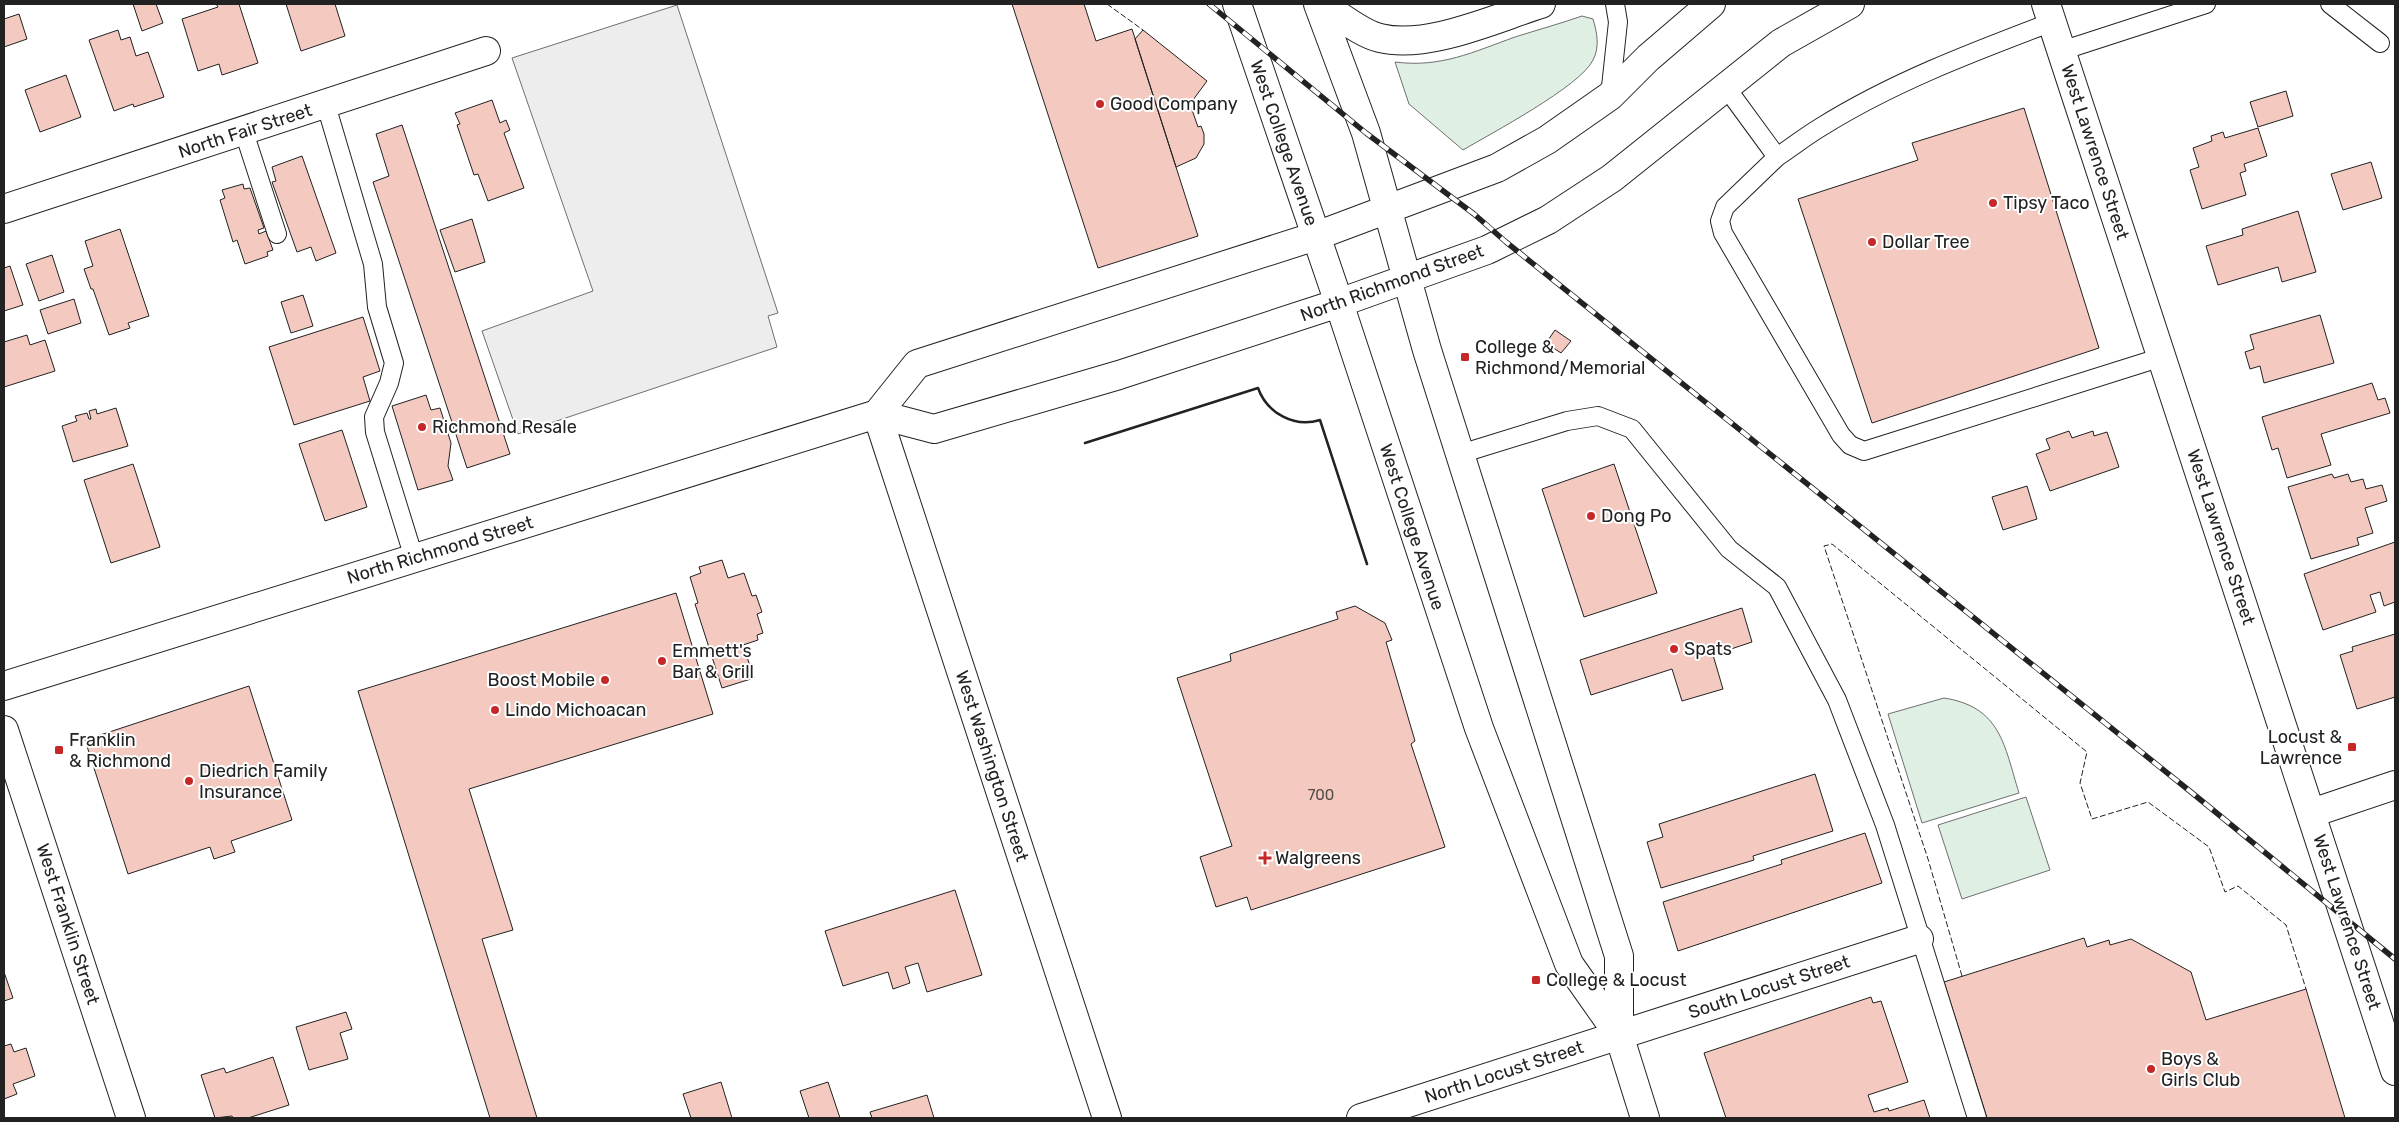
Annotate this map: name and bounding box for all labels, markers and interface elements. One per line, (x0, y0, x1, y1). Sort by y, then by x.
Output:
street label: West College Avenue (1245, 57, 1323, 229)
street label: West Lawrence Street (2056, 61, 2134, 243)
place label: Good Company (1110, 93, 1238, 115)
marker: Good Company (1094, 98, 1106, 110)
street label: North Fair Street (175, 99, 315, 163)
place label: Tipsy Taco (2003, 192, 2090, 214)
marker: Tipsy Taco (1987, 197, 1999, 209)
place label: Dollar Tree (1882, 231, 1970, 253)
marker: Dollar Tree (1866, 236, 1878, 248)
street label: North Richmond Street (1297, 240, 1487, 326)
place label: College & Richmond/Memorial (1475, 336, 1646, 379)
marker: College & Richmond/Memorial (1459, 351, 1471, 363)
place label: Richmond Resale (432, 416, 577, 438)
marker: Richmond Resale (416, 421, 428, 433)
street label: West College Avenue (1375, 441, 1449, 613)
street label: West Lawrence Street (2182, 446, 2260, 628)
place label: Dong Po (1601, 505, 1672, 527)
marker: Dong Po (1585, 510, 1597, 522)
street label: North Richmond Street (344, 511, 536, 589)
place label: Spats (1684, 638, 1732, 660)
place label: Emmett's Bar & Grill (672, 640, 754, 683)
marker: Spats (1668, 643, 1680, 655)
marker: Emmett's Bar & Grill (656, 655, 668, 667)
street label: West Washington Street (951, 668, 1033, 864)
place label: Boost Mobile (488, 669, 595, 691)
marker: Boost Mobile (599, 674, 611, 686)
place label: Lindo Michoacan (505, 699, 646, 721)
marker: Lindo Michoacan (489, 704, 501, 716)
place label: Locust & Lawrence (2260, 726, 2343, 769)
place label: Franklin & Richmond (69, 729, 171, 772)
marker: Locust & Lawrence (2346, 741, 2358, 753)
marker: Franklin & Richmond (53, 744, 65, 756)
place label: Diedrich Family Insurance (199, 760, 328, 803)
marker: Diedrich Family Insurance (183, 775, 195, 787)
house number: 700 (1308, 786, 1334, 804)
street label: West Lawrence Street (2308, 831, 2386, 1013)
street label: West Franklin Street (32, 841, 104, 1007)
place label: Walgreens (1275, 847, 1361, 869)
marker: Walgreens (1259, 852, 1271, 864)
street label: South Locust Street (1685, 951, 1853, 1023)
place label: College & Locust (1546, 969, 1687, 991)
marker: College & Locust (1530, 974, 1542, 986)
street label: North Locust Street (1422, 1036, 1586, 1108)
place label: Boys & Girls Club (2161, 1048, 2240, 1091)
marker: Boys & Girls Club (2145, 1063, 2157, 1075)

